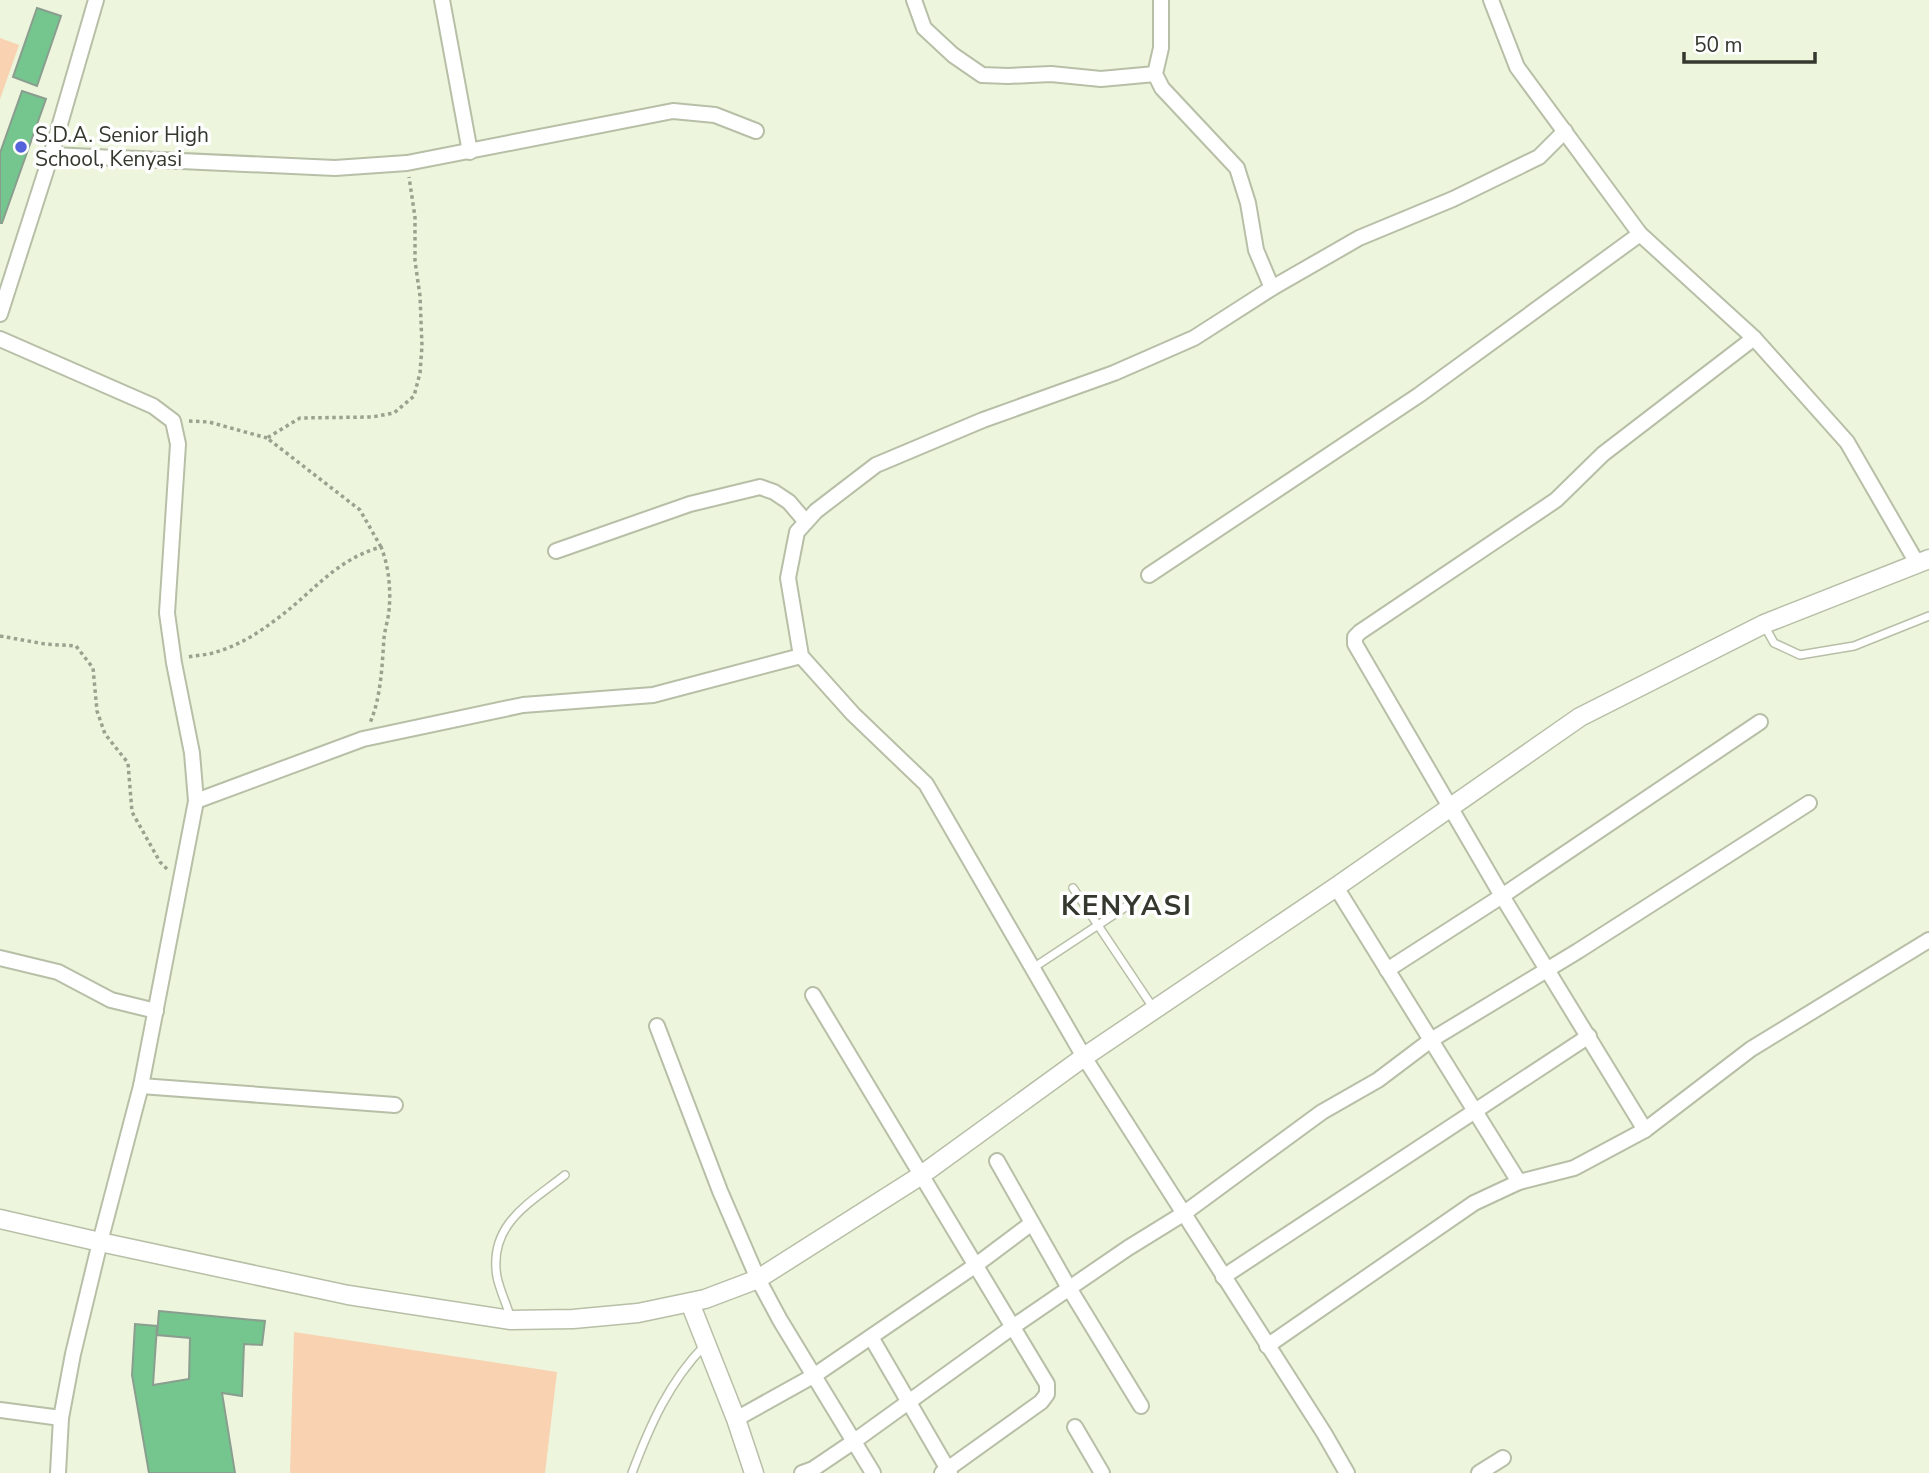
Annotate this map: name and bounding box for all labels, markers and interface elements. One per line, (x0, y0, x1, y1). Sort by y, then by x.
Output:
scale bar (1684, 21, 1815, 65)
text: 50 m (1694, 31, 1743, 59)
place label: S.D.A. Senior High School, Kenyasi (35, 121, 209, 173)
marker: S.D.A. Senior High School, Kenyasi (13, 139, 29, 155)
district label: KENYASI (1061, 887, 1193, 925)

